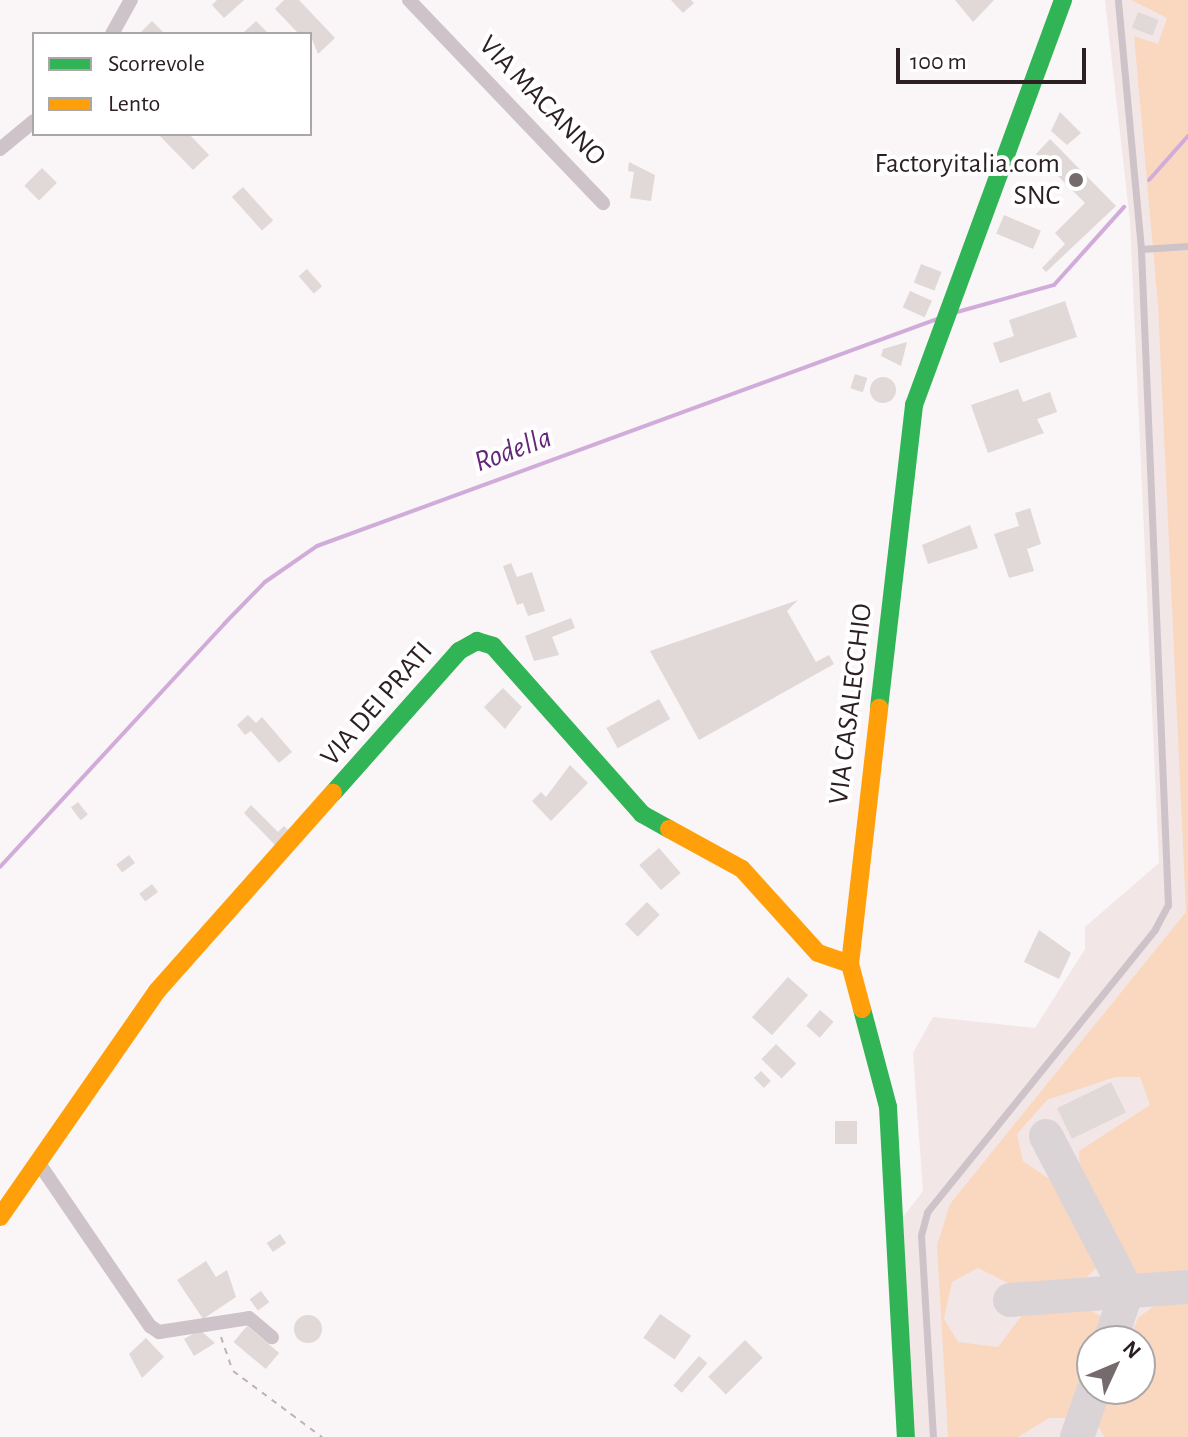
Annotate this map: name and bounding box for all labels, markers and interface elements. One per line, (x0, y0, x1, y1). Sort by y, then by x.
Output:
street label: VIA MACANNO (471, 29, 613, 173)
legend (32, 32, 312, 136)
scale bar (900, 32, 1090, 82)
text: 100 m (910, 50, 967, 74)
text: Scorrevole (108, 52, 205, 76)
text: Lento (108, 92, 160, 116)
place label: Factoryitalia.com SNC (875, 147, 1060, 213)
marker: Factoryitalia.com SNC (1067, 171, 1085, 189)
water label: Rodella (469, 419, 557, 481)
street label: VIA CASALECCHIO (822, 602, 880, 806)
street label: VIA DEI PRATI (314, 635, 440, 773)
north arrow (1076, 1325, 1156, 1405)
text: N (1119, 1337, 1145, 1363)

